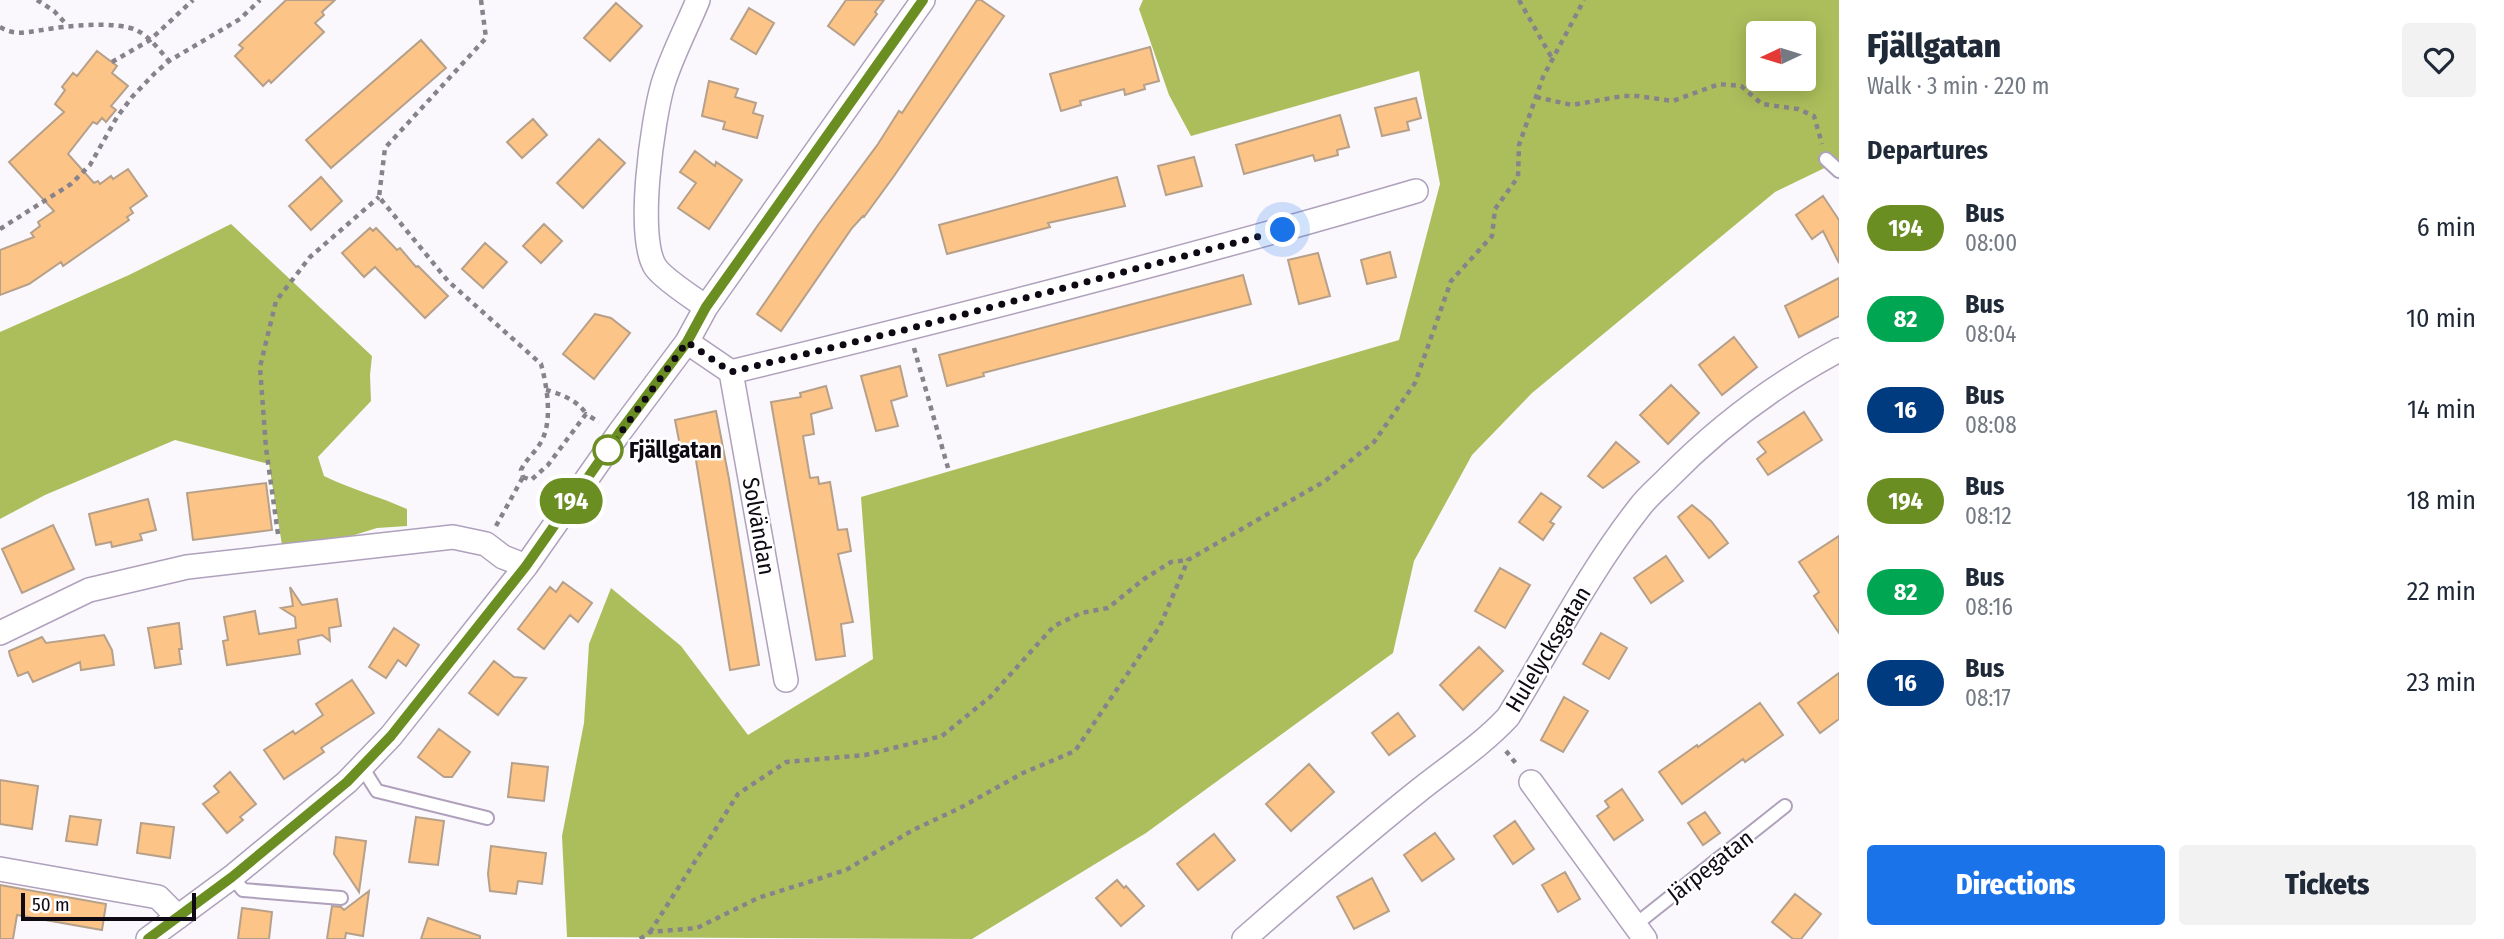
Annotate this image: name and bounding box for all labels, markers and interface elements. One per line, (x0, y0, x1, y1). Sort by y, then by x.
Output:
north arrow (1746, 21, 1816, 91)
map controls (1746, 21, 1816, 91)
button: heart (2402, 23, 2476, 97)
text: Fjällgatan (1867, 26, 2001, 66)
text: Walk · 3 min · 220 m (1867, 72, 2049, 100)
text: Departures (1867, 135, 1988, 166)
text: Bus (1965, 198, 2004, 229)
your location (1265, 212, 1300, 247)
text: 6 min (2417, 212, 2476, 243)
text: 194 (1888, 214, 1923, 242)
text: 08:00 (1965, 229, 2017, 257)
text: Bus (1965, 289, 2004, 320)
text: 10 min (2406, 303, 2476, 334)
text: 82 (1894, 305, 1917, 333)
text: 08:04 (1965, 320, 2016, 348)
text: Bus (1965, 380, 2004, 411)
text: 14 min (2407, 394, 2476, 425)
text: 16 (1894, 396, 1917, 424)
text: 08:08 (1965, 411, 2017, 439)
marker: Fjällgatan (593, 435, 623, 465)
place label: Fjällgatan (629, 436, 722, 464)
text: Bus (1965, 471, 2004, 502)
street label: Solvändan (737, 475, 781, 577)
line badge: 194 (531, 478, 611, 524)
text: 18 min (2407, 485, 2476, 516)
text: 194 (554, 487, 588, 515)
text: 194 (1888, 487, 1923, 515)
text: 08:12 (1965, 502, 2012, 530)
text: Bus (1965, 562, 2004, 593)
text: 22 min (2407, 576, 2476, 607)
text: 82 (1894, 578, 1917, 606)
street label: Hulelycksgatan (1499, 581, 1597, 717)
text: 08:16 (1965, 593, 2013, 621)
text: Bus (1965, 653, 2004, 684)
text: 23 min (2407, 667, 2476, 698)
text: 16 (1894, 669, 1917, 697)
text: 08:17 (1965, 684, 2011, 712)
street label: Järpegatan (1661, 824, 1759, 908)
button: Directions (1867, 845, 2165, 925)
button: Tickets (2179, 845, 2476, 925)
scale bar (21, 890, 196, 922)
text: 50 m (32, 893, 70, 916)

